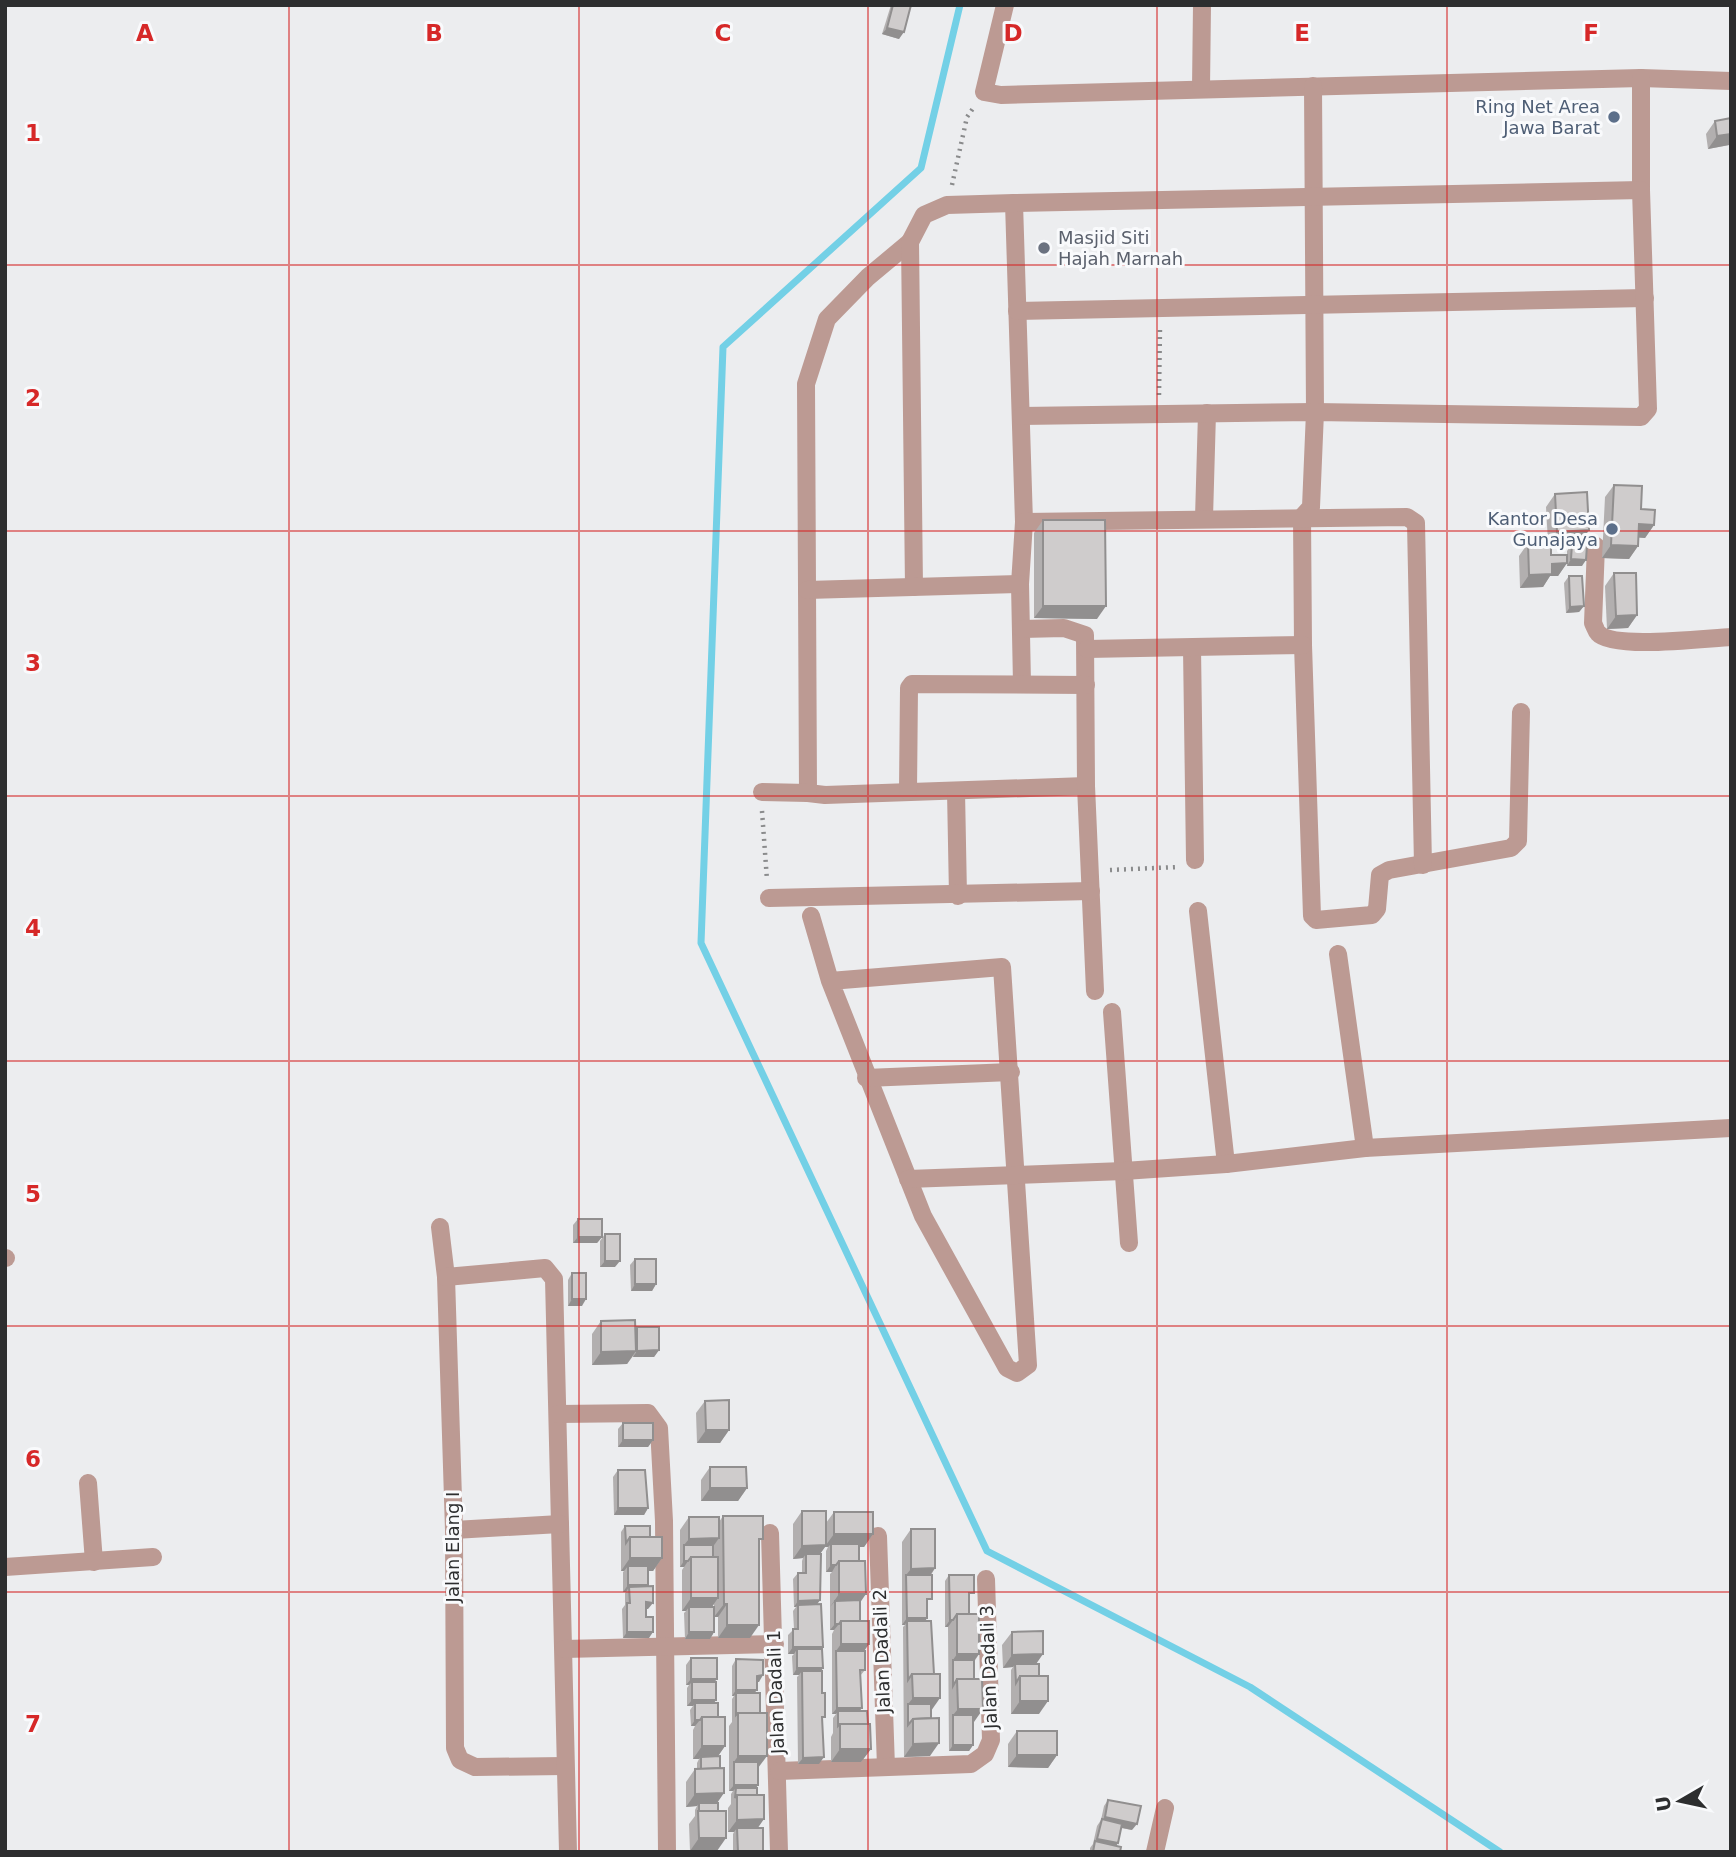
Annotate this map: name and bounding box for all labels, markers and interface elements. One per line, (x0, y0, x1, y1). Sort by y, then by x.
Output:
text: A (136, 20, 154, 46)
text: B (425, 20, 443, 46)
text: C (715, 20, 731, 46)
text: D (1003, 20, 1023, 46)
text: E (1294, 20, 1310, 46)
text: F (1583, 20, 1599, 46)
place label: Ring Net Area Jawa Barat (1475, 96, 1600, 138)
marker: Ring Net Area Jawa Barat (1606, 109, 1622, 125)
text: 1 (25, 120, 41, 146)
place label: Masjid Siti Hajah Marnah (1058, 227, 1183, 269)
marker: Masjid Siti Hajah Marnah (1036, 240, 1052, 256)
text: 2 (25, 385, 41, 411)
place label: Kantor Desa Gunajaya (1488, 508, 1598, 550)
marker: Kantor Desa Gunajaya (1604, 521, 1620, 537)
text: 3 (25, 650, 41, 676)
text: 4 (25, 915, 41, 941)
text: 5 (25, 1181, 41, 1207)
text: 6 (25, 1446, 41, 1472)
street label: Jalan Elang I (442, 1492, 463, 1603)
street label: Jalan Dadali 2 (869, 1589, 894, 1714)
street label: Jalan Dadali 3 (976, 1605, 1001, 1730)
street label: Jalan Dadali 1 (763, 1630, 788, 1755)
text: 7 (25, 1711, 41, 1737)
north arrow (1645, 1766, 1715, 1836)
text: U (1651, 1794, 1675, 1813)

